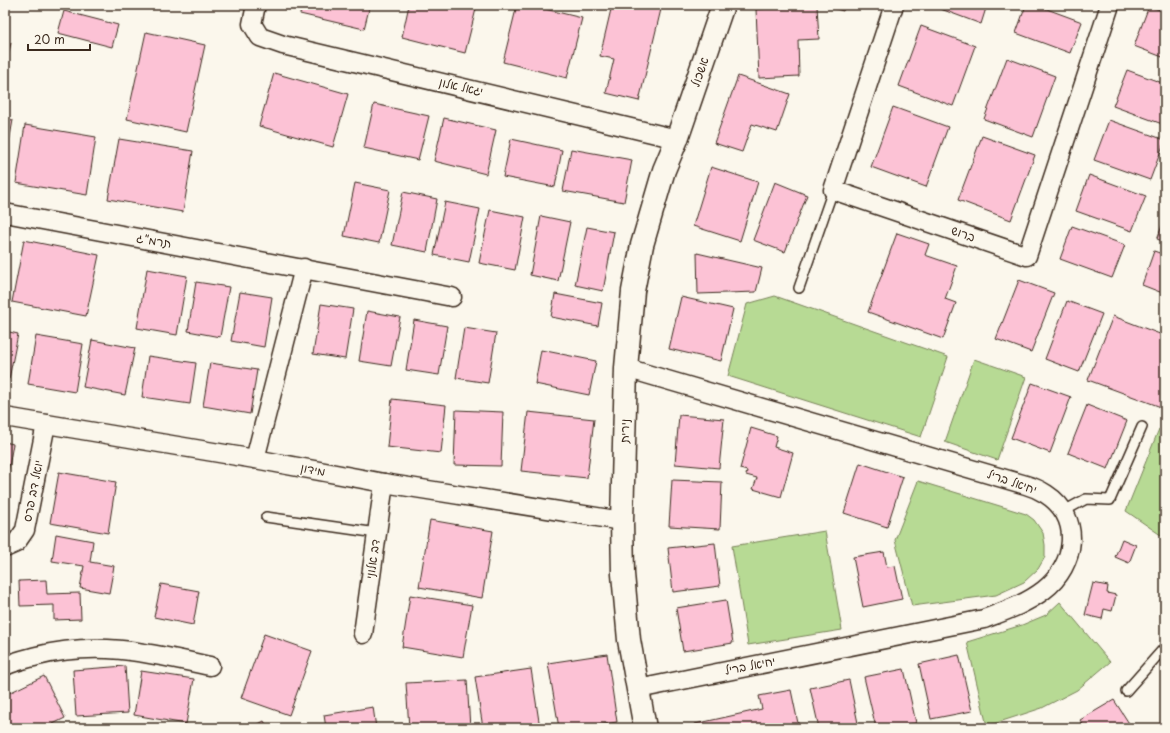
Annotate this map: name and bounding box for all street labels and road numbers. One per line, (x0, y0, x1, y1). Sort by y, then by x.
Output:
street label: אשכול (686, 54, 713, 89)
street label: יגאל אלון (437, 72, 485, 100)
street label: ברוש (949, 221, 978, 246)
street label: תרמ"ג (135, 228, 173, 252)
street label: נירית (615, 419, 633, 444)
street label: יואל דב פרס (17, 458, 47, 523)
street label: מידון (299, 458, 327, 480)
street label: יחיאל בריל (985, 464, 1040, 498)
street label: דב אלוני (360, 538, 384, 580)
street label: יחיאל בריל (723, 651, 777, 679)

